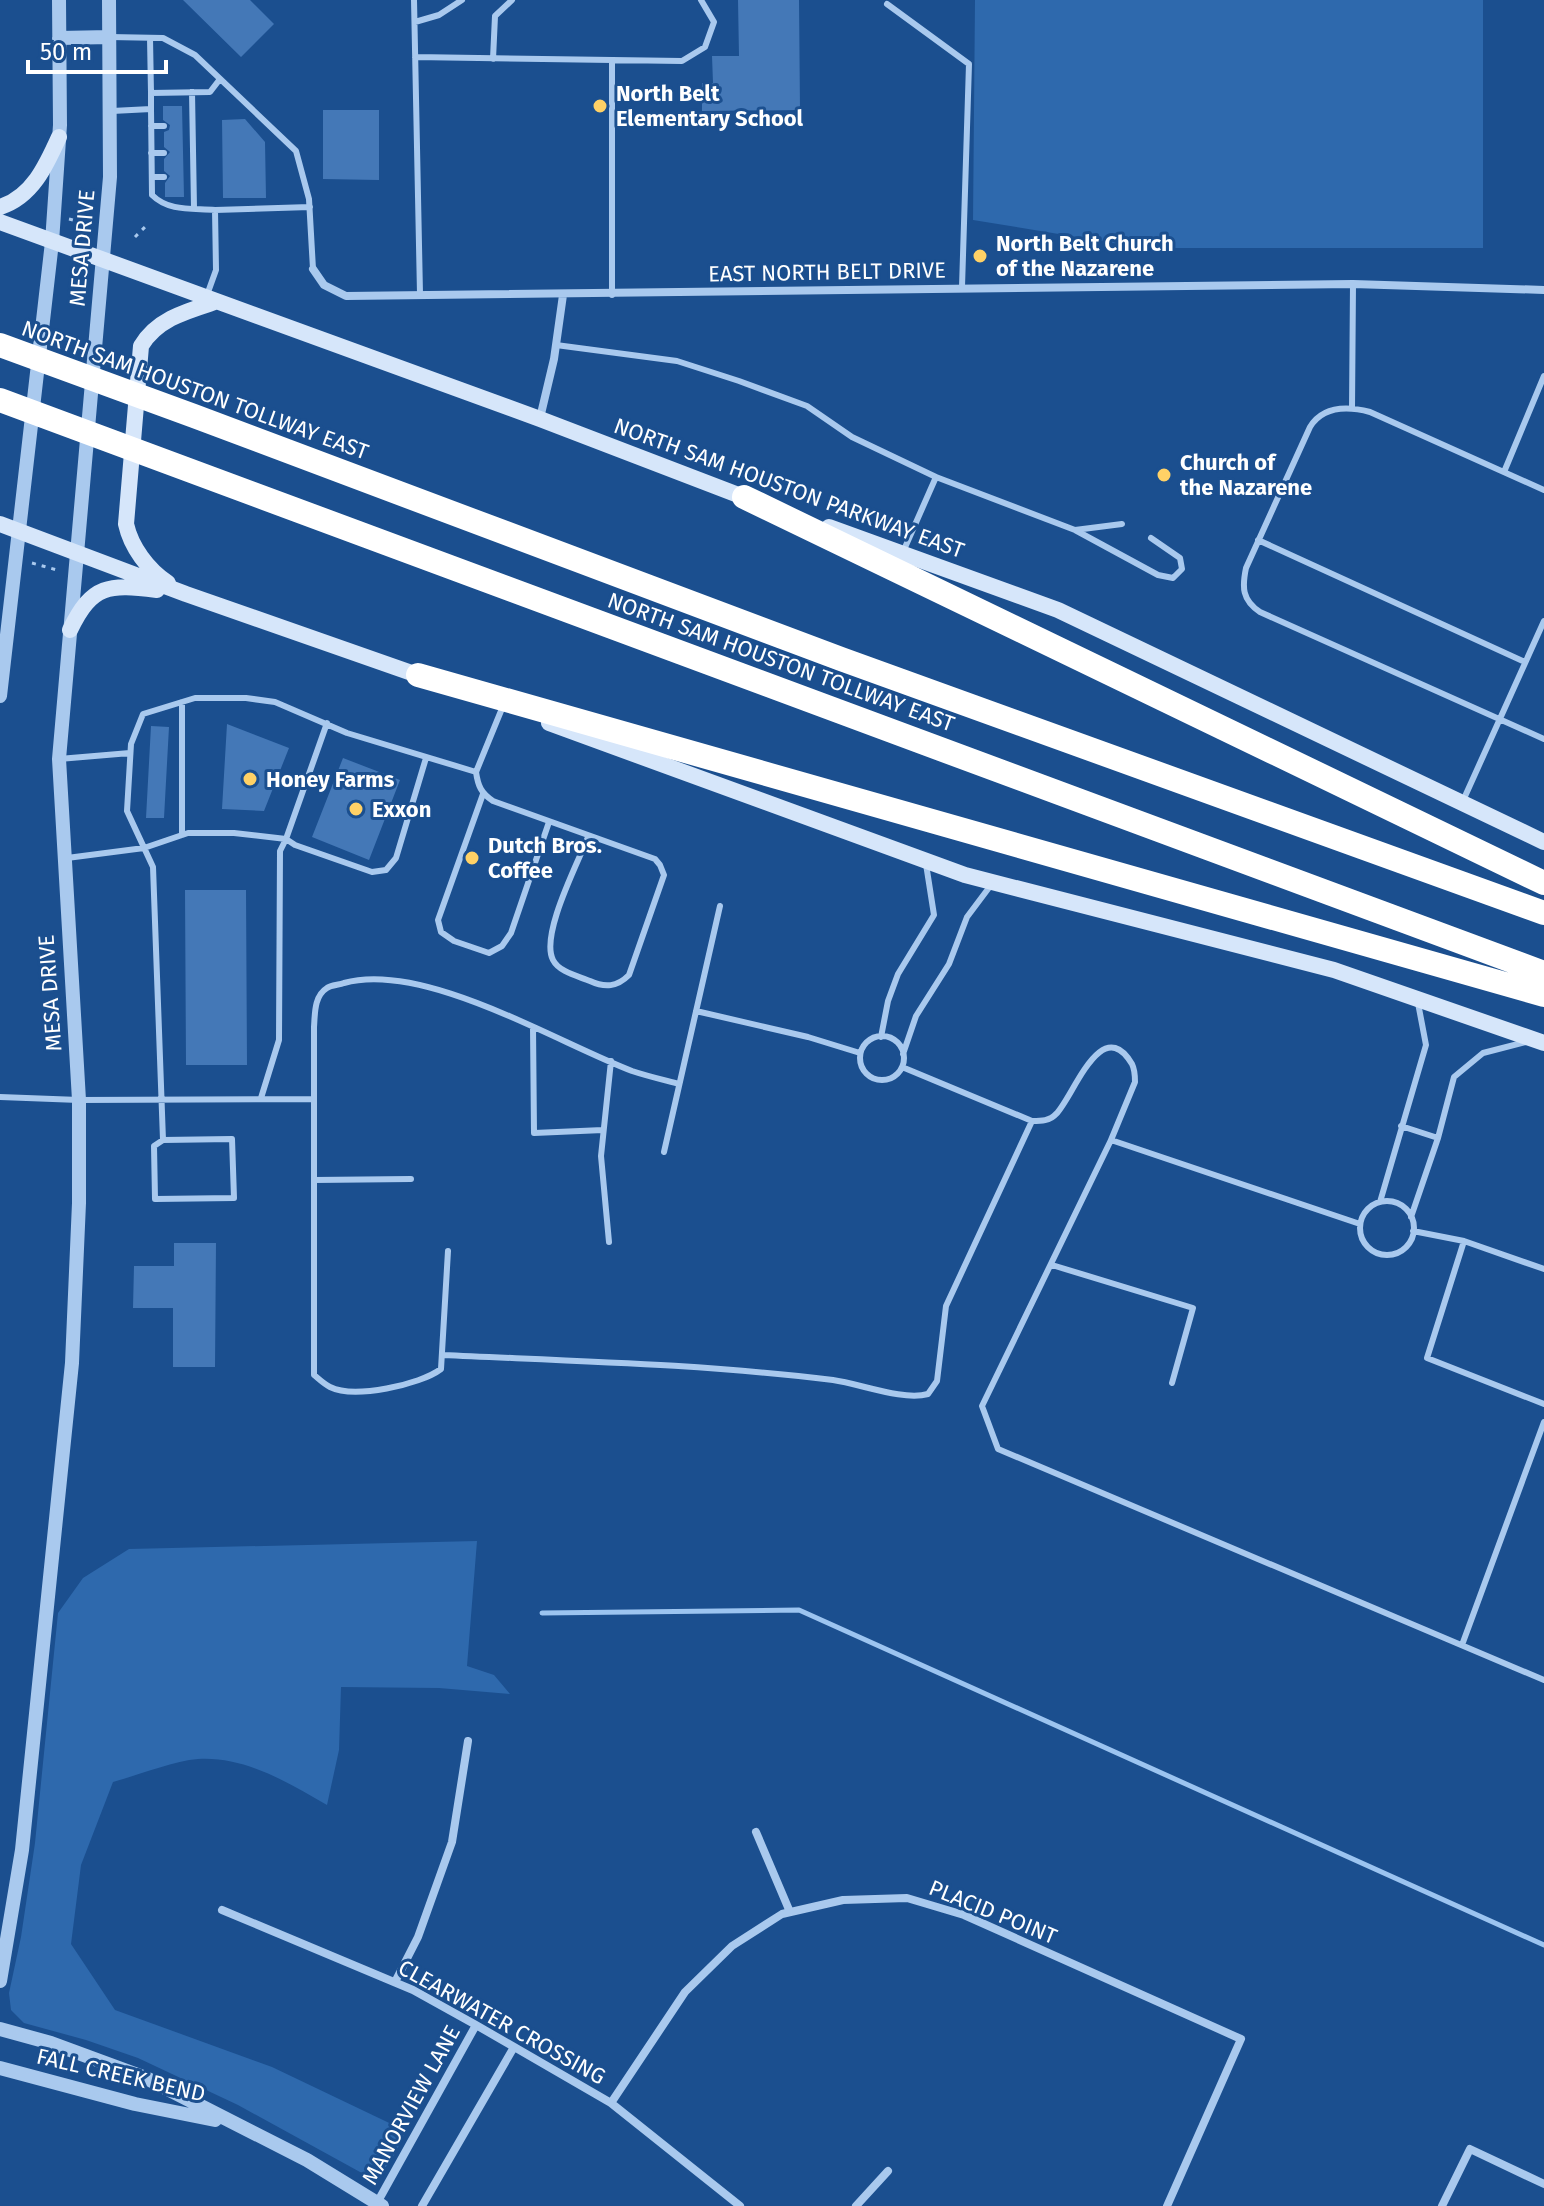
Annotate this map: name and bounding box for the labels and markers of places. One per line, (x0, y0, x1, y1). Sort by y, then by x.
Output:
place label: North Belt Elementary School (616, 80, 804, 132)
marker: North Belt Elementary School (591, 97, 609, 115)
place label: North Belt Church of the Nazarene (996, 230, 1174, 282)
marker: North Belt Church of the Nazarene (971, 247, 989, 265)
place label: Church of the Nazarene (1180, 449, 1312, 501)
marker: Church of the Nazarene (1155, 466, 1173, 484)
place label: Honey Farms (266, 766, 395, 793)
marker: Honey Farms (241, 770, 259, 788)
place label: Exxon (372, 796, 431, 823)
marker: Exxon (347, 800, 365, 818)
place label: Dutch Bros. Coffee (488, 832, 602, 884)
marker: Dutch Bros. Coffee (463, 849, 481, 867)

